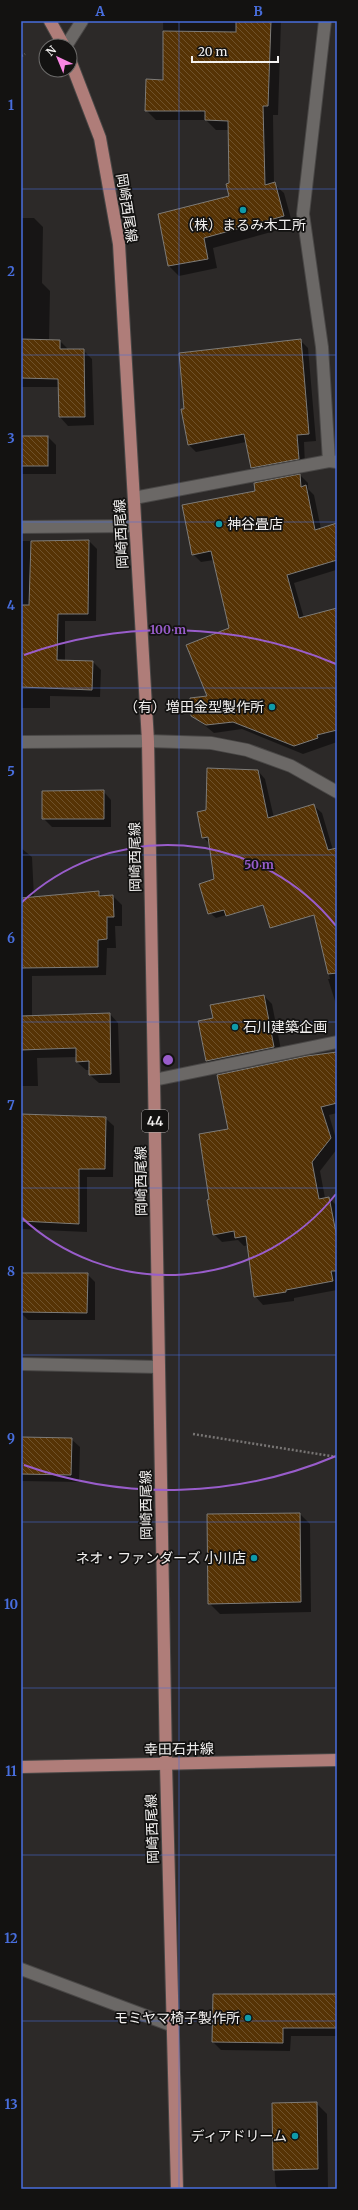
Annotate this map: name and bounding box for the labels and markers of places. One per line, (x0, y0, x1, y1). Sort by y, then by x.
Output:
marker: （株）まるみ木工所 (238, 205, 248, 215)
place label: （株）まるみ木工所 (180, 216, 306, 234)
place label: 神谷畳店 (227, 515, 283, 533)
marker: 神谷畳店 (214, 519, 224, 529)
place label: （有）増田金型製作所 (124, 698, 264, 716)
marker: （有）増田金型製作所 (267, 702, 277, 712)
place label: 石川建築企画 (243, 1018, 327, 1036)
marker: 石川建築企画 (230, 1022, 240, 1032)
centre of rings (161, 1053, 175, 1067)
place label: ネオ・ファンダーズ 小川店 (75, 1549, 246, 1567)
marker: ネオ・ファンダーズ 小川店 (249, 1553, 259, 1563)
place label: モミヤマ椅子製作所 (114, 2009, 240, 2027)
marker: モミヤマ椅子製作所 (243, 2013, 253, 2023)
place label: ディアドリーム (190, 2127, 287, 2145)
marker: ディアドリーム (290, 2131, 300, 2141)

